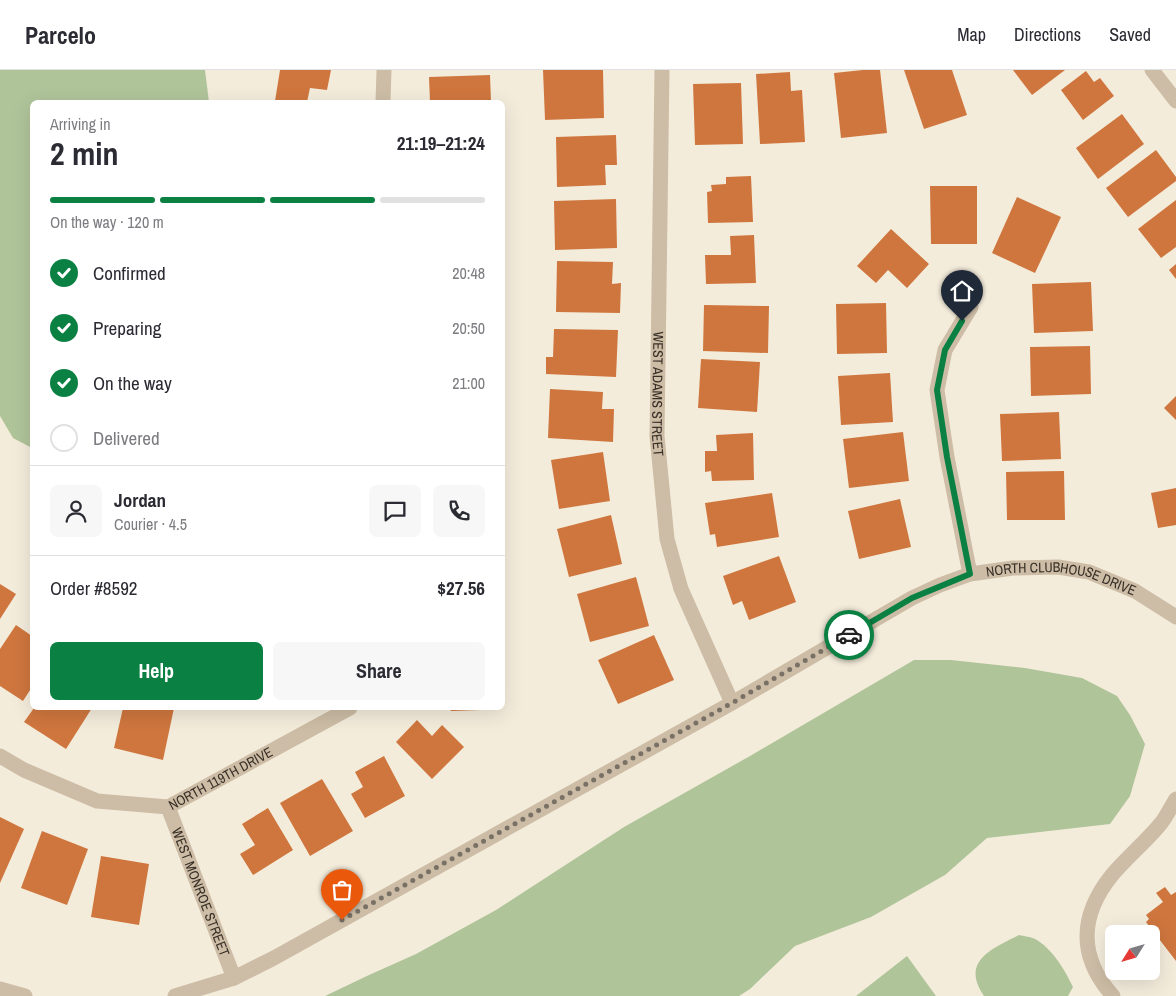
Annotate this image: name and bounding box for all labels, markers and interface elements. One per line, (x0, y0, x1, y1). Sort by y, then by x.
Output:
text: Parcelo (25, 19, 96, 51)
text: Map (957, 22, 986, 47)
text: Directions (1014, 22, 1081, 47)
text: Saved (1109, 22, 1151, 47)
text: Arriving in (50, 113, 111, 135)
text: 21:19–21:24 (397, 130, 485, 156)
text: 2 min (50, 132, 119, 175)
text: On the way · 120 m (50, 211, 164, 233)
icon: check (50, 259, 78, 287)
text: Confirmed (93, 260, 166, 286)
text: 20:48 (452, 262, 485, 284)
pin (941, 270, 983, 321)
icon: home (948, 277, 976, 305)
icon: check (50, 314, 78, 342)
text: Preparing (93, 315, 161, 341)
text: 20:50 (452, 317, 485, 339)
street label: WEST ADAMS STREET (648, 331, 668, 457)
icon: check (50, 369, 78, 397)
text: On the way (93, 370, 172, 396)
text: 21:00 (452, 372, 485, 394)
text: Delivered (93, 425, 160, 451)
button: person (50, 485, 102, 537)
button: chat (369, 485, 421, 537)
button: phone (433, 485, 485, 537)
text: Jordan (114, 487, 166, 513)
text: Courier · 4.5 (114, 513, 187, 535)
street label: NORTH CLUBHOUSE DRIVE (985, 558, 1139, 599)
text: Order #8592 (50, 575, 137, 601)
text: $27.56 (437, 575, 485, 601)
courier (824, 610, 874, 660)
icon: car (835, 621, 863, 649)
button: Help (50, 642, 263, 700)
button: Share (273, 642, 485, 700)
street label: NORTH 119TH DRIVE (165, 743, 276, 814)
street label: WEST MONROE STREET (168, 825, 234, 959)
pin (321, 869, 363, 920)
icon: bag (328, 876, 356, 904)
north arrow (1105, 925, 1160, 980)
map controls (1105, 925, 1160, 980)

